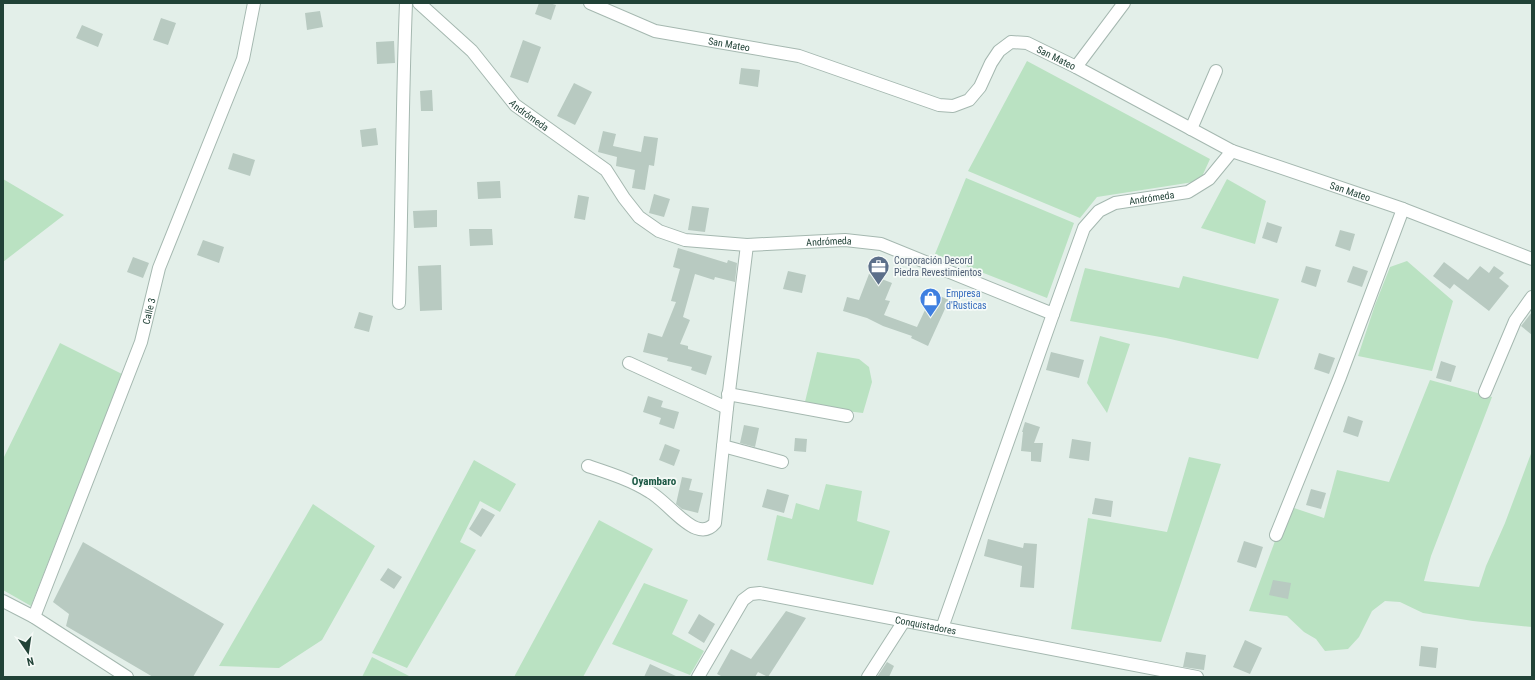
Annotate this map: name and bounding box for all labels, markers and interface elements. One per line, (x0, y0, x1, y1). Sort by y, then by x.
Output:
street label: San Mateo (707, 35, 751, 53)
street label: San Mateo (1035, 44, 1078, 72)
street label: Andrómeda (507, 98, 551, 133)
street label: San Mateo (1328, 180, 1372, 204)
street label: Andrómeda (1128, 189, 1175, 207)
street label: Andrómeda (806, 235, 852, 248)
office icon: Corporación Decord Piedra Revestimientos (865, 253, 891, 286)
place label: Corporación Decord Piedra Revestimientos (894, 255, 982, 278)
shop icon: Empresa d'Rusticas (917, 286, 943, 319)
place label: Empresa d'Rusticas (946, 288, 987, 311)
street label: Calle 3 (140, 297, 158, 326)
district label: Oyambaro (632, 475, 677, 488)
street label: Conquistadores (894, 614, 958, 637)
north arrow (8, 632, 48, 672)
text: N (25, 654, 35, 668)

